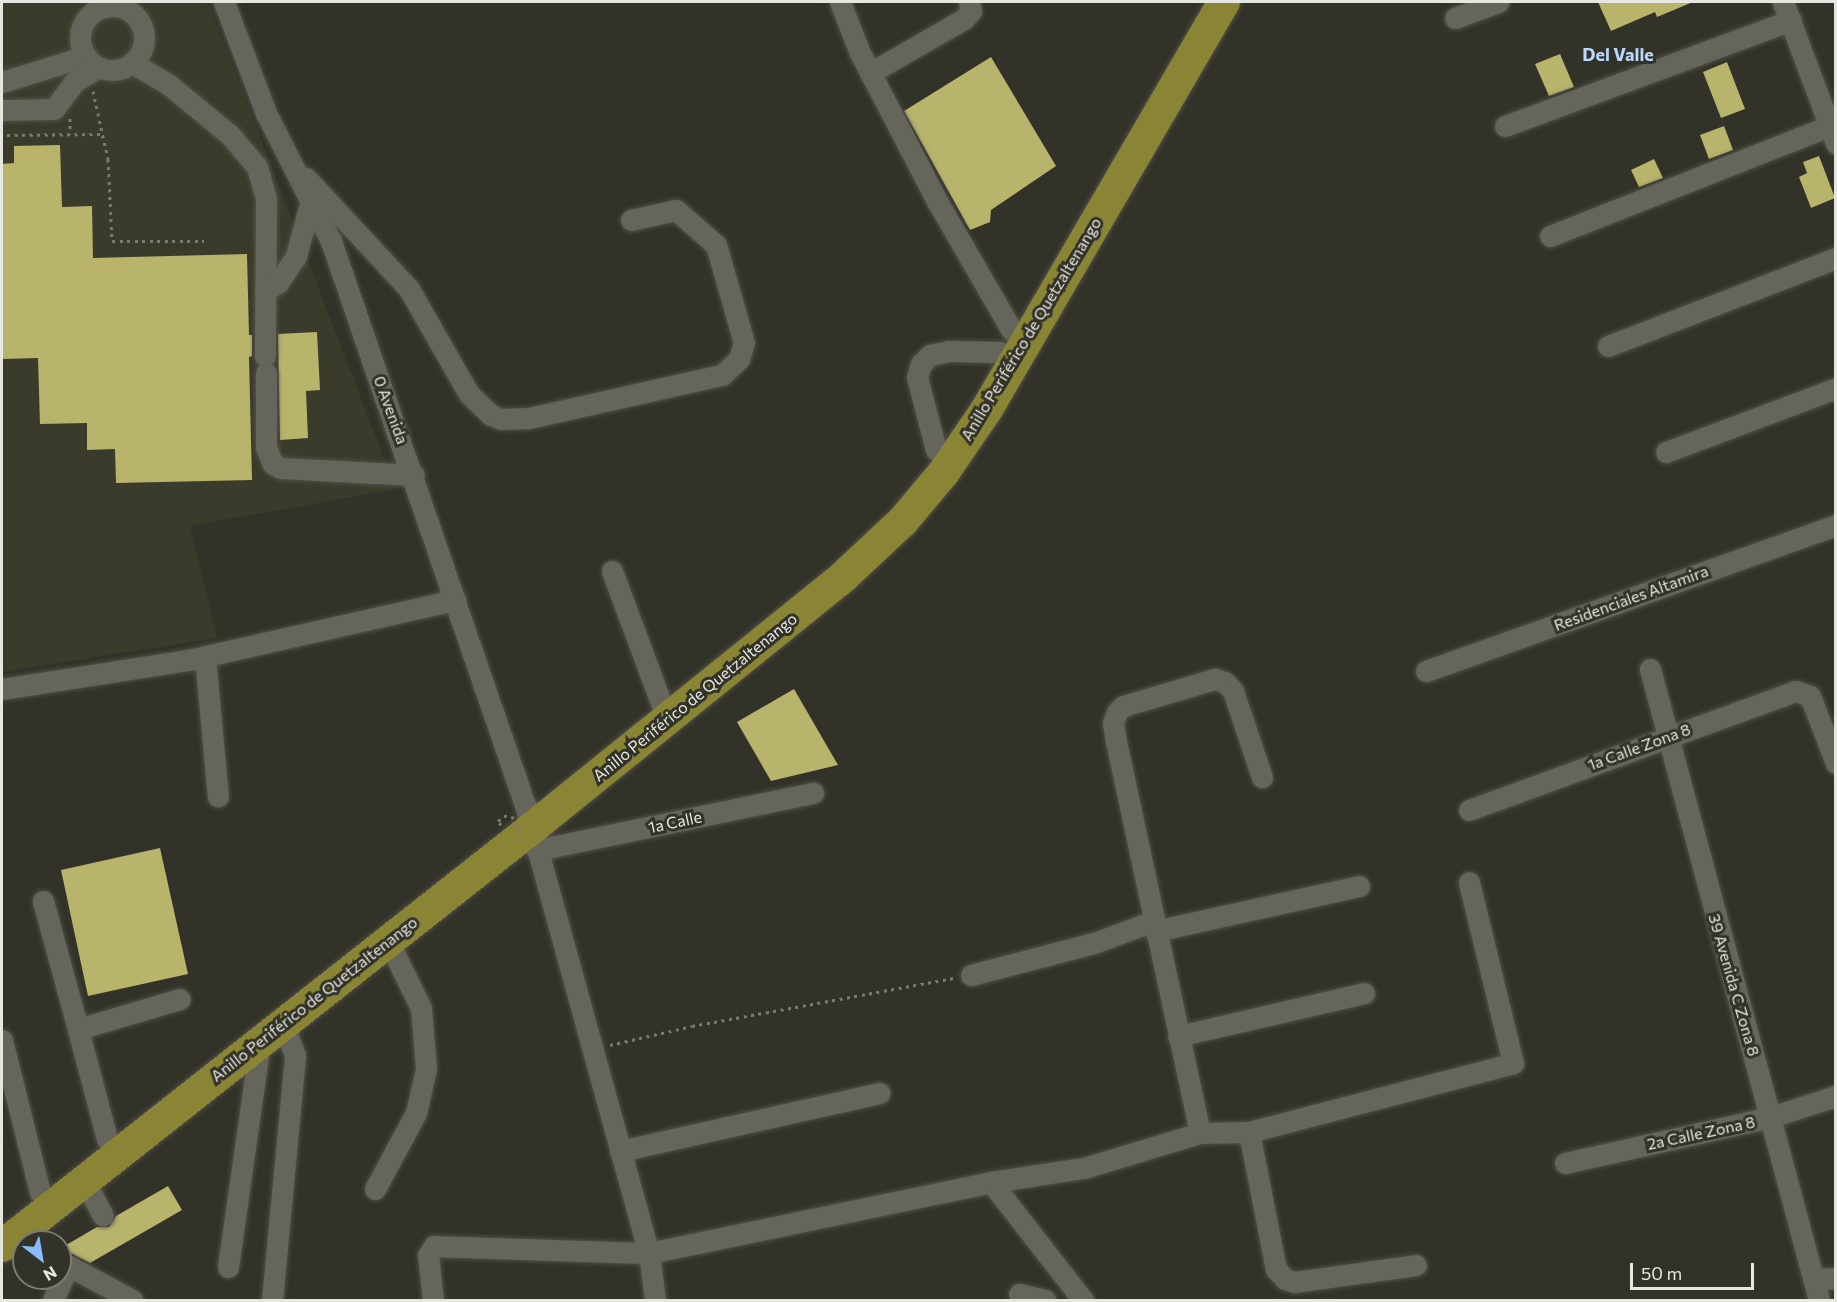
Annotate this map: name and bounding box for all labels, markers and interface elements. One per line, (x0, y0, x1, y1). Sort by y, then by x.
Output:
district label: Del Valle (1582, 43, 1654, 65)
street label: Anillo Periférico de Quetzaltenango (957, 214, 1105, 444)
street label: 0 Avenida (370, 373, 412, 447)
street label: Residenciales Altamira (1551, 561, 1711, 635)
street label: Anillo Periférico de Quetzaltenango (589, 609, 801, 785)
street label: 1a Calle Zona 8 (1585, 720, 1693, 774)
street label: 1a Calle (647, 807, 703, 837)
street label: Anillo Periférico de Quetzaltenango (207, 912, 421, 1086)
street label: 39 Avenida C Zona 8 (1704, 912, 1764, 1058)
street label: 2a Calle Zona 8 (1645, 1112, 1757, 1154)
north arrow (12, 1230, 72, 1290)
scale bar (1633, 1251, 1758, 1289)
text: 50 m (1641, 1262, 1682, 1284)
text: N (40, 1263, 61, 1285)

